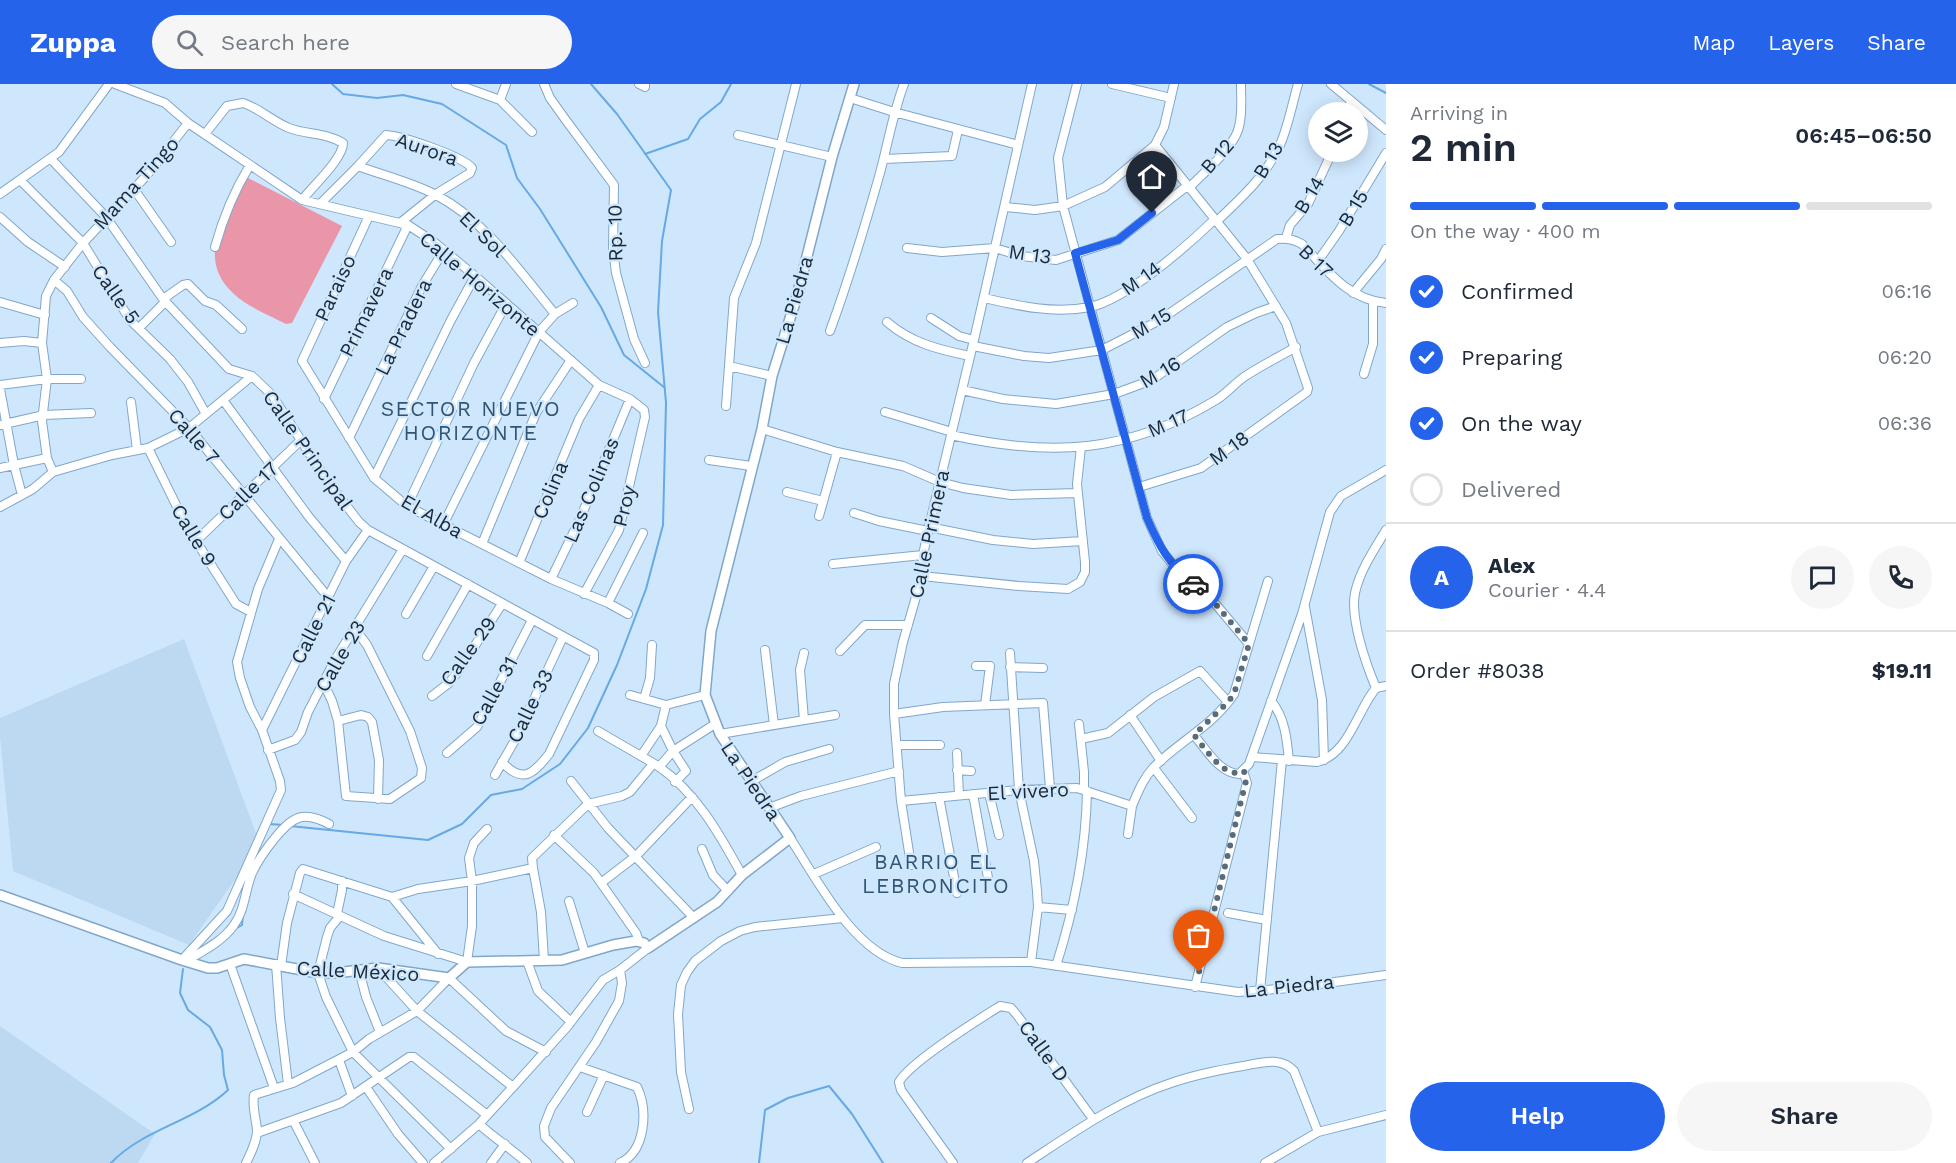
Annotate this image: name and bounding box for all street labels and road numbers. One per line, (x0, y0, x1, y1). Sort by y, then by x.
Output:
street label: Aurora (393, 127, 461, 171)
street label: Mama Tingo (88, 132, 184, 234)
street label: B 12 (1195, 133, 1239, 179)
street label: B 13 (1248, 137, 1288, 183)
street label: B 14 (1289, 172, 1329, 218)
street label: B 15 (1333, 185, 1373, 231)
street label: Rp. 10 (603, 204, 627, 262)
street label: El Sol (455, 206, 511, 262)
street label: Calle Horizonte (415, 226, 545, 342)
street label: M 13 (1007, 239, 1053, 269)
street label: B 17 (1294, 239, 1338, 283)
street label: Paraiso (309, 251, 361, 325)
street label: La Piedra (770, 253, 818, 347)
street label: M 14 (1116, 256, 1166, 300)
street label: Calle 5 (87, 260, 145, 328)
street label: Primavera (334, 263, 398, 361)
street label: La Pradera (369, 275, 437, 379)
street label: M 15 (1126, 302, 1176, 344)
street label: M 16 (1135, 351, 1185, 393)
street label: Calle Principal (258, 386, 358, 514)
street label: Calle 7 (163, 403, 225, 469)
street label: M 17 (1144, 403, 1192, 443)
street label: M 18 (1204, 425, 1254, 471)
street label: Las Colinas (558, 434, 624, 546)
street label: Calle 17 (213, 457, 283, 525)
street label: Colina (527, 457, 573, 523)
street label: Calle Primera (904, 467, 954, 601)
street label: Proy (607, 482, 641, 529)
street label: El Alba (397, 489, 467, 543)
street label: Calle 9 (166, 500, 222, 570)
street label: Calle 21 (285, 590, 341, 668)
street label: Calle 29 (435, 612, 501, 690)
street label: Calle 23 (310, 616, 370, 696)
street label: Calle 31 (465, 652, 523, 730)
street label: Calle 33 (502, 665, 558, 747)
street label: La Piedra (716, 737, 786, 825)
street label: El vivero (986, 777, 1070, 805)
street label: Calle México (296, 956, 420, 986)
street label: La Piedra (1243, 969, 1335, 1003)
street label: Calle D (1014, 1016, 1074, 1086)

